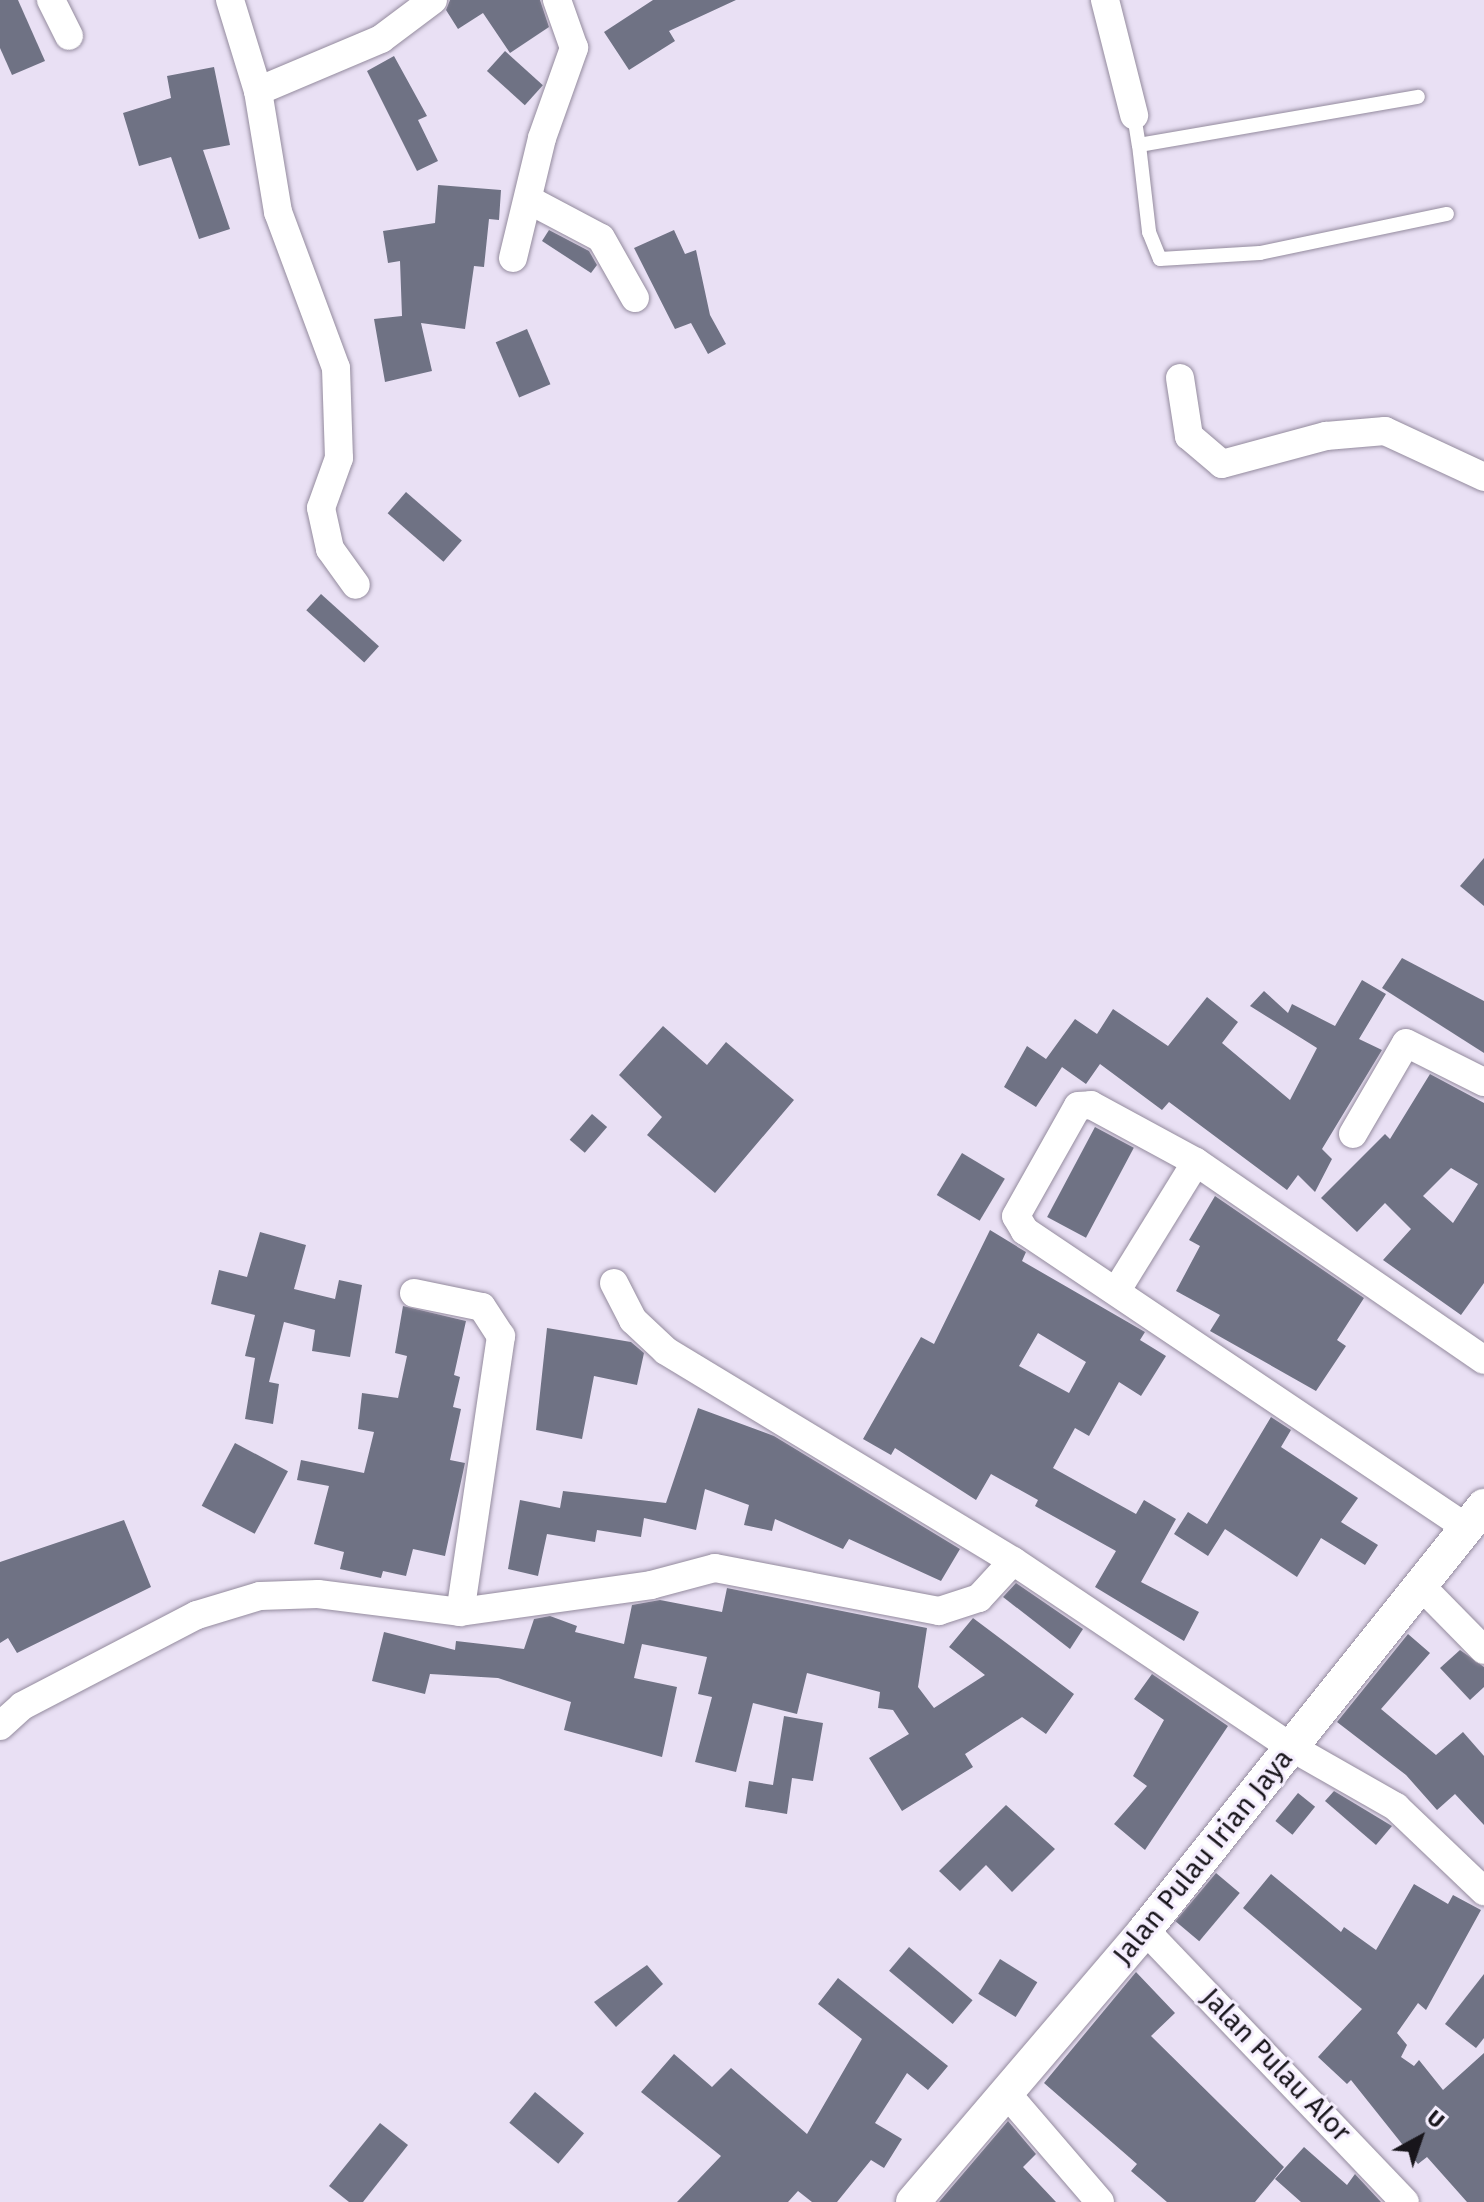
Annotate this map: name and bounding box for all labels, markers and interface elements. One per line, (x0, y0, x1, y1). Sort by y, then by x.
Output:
street label: Jalan Pulau Irian Jaya (1106, 1743, 1300, 1971)
street label: Jalan Pulau Alor (1194, 1981, 1358, 2149)
north arrow (1380, 2098, 1460, 2178)
text: U (1422, 2104, 1450, 2134)

